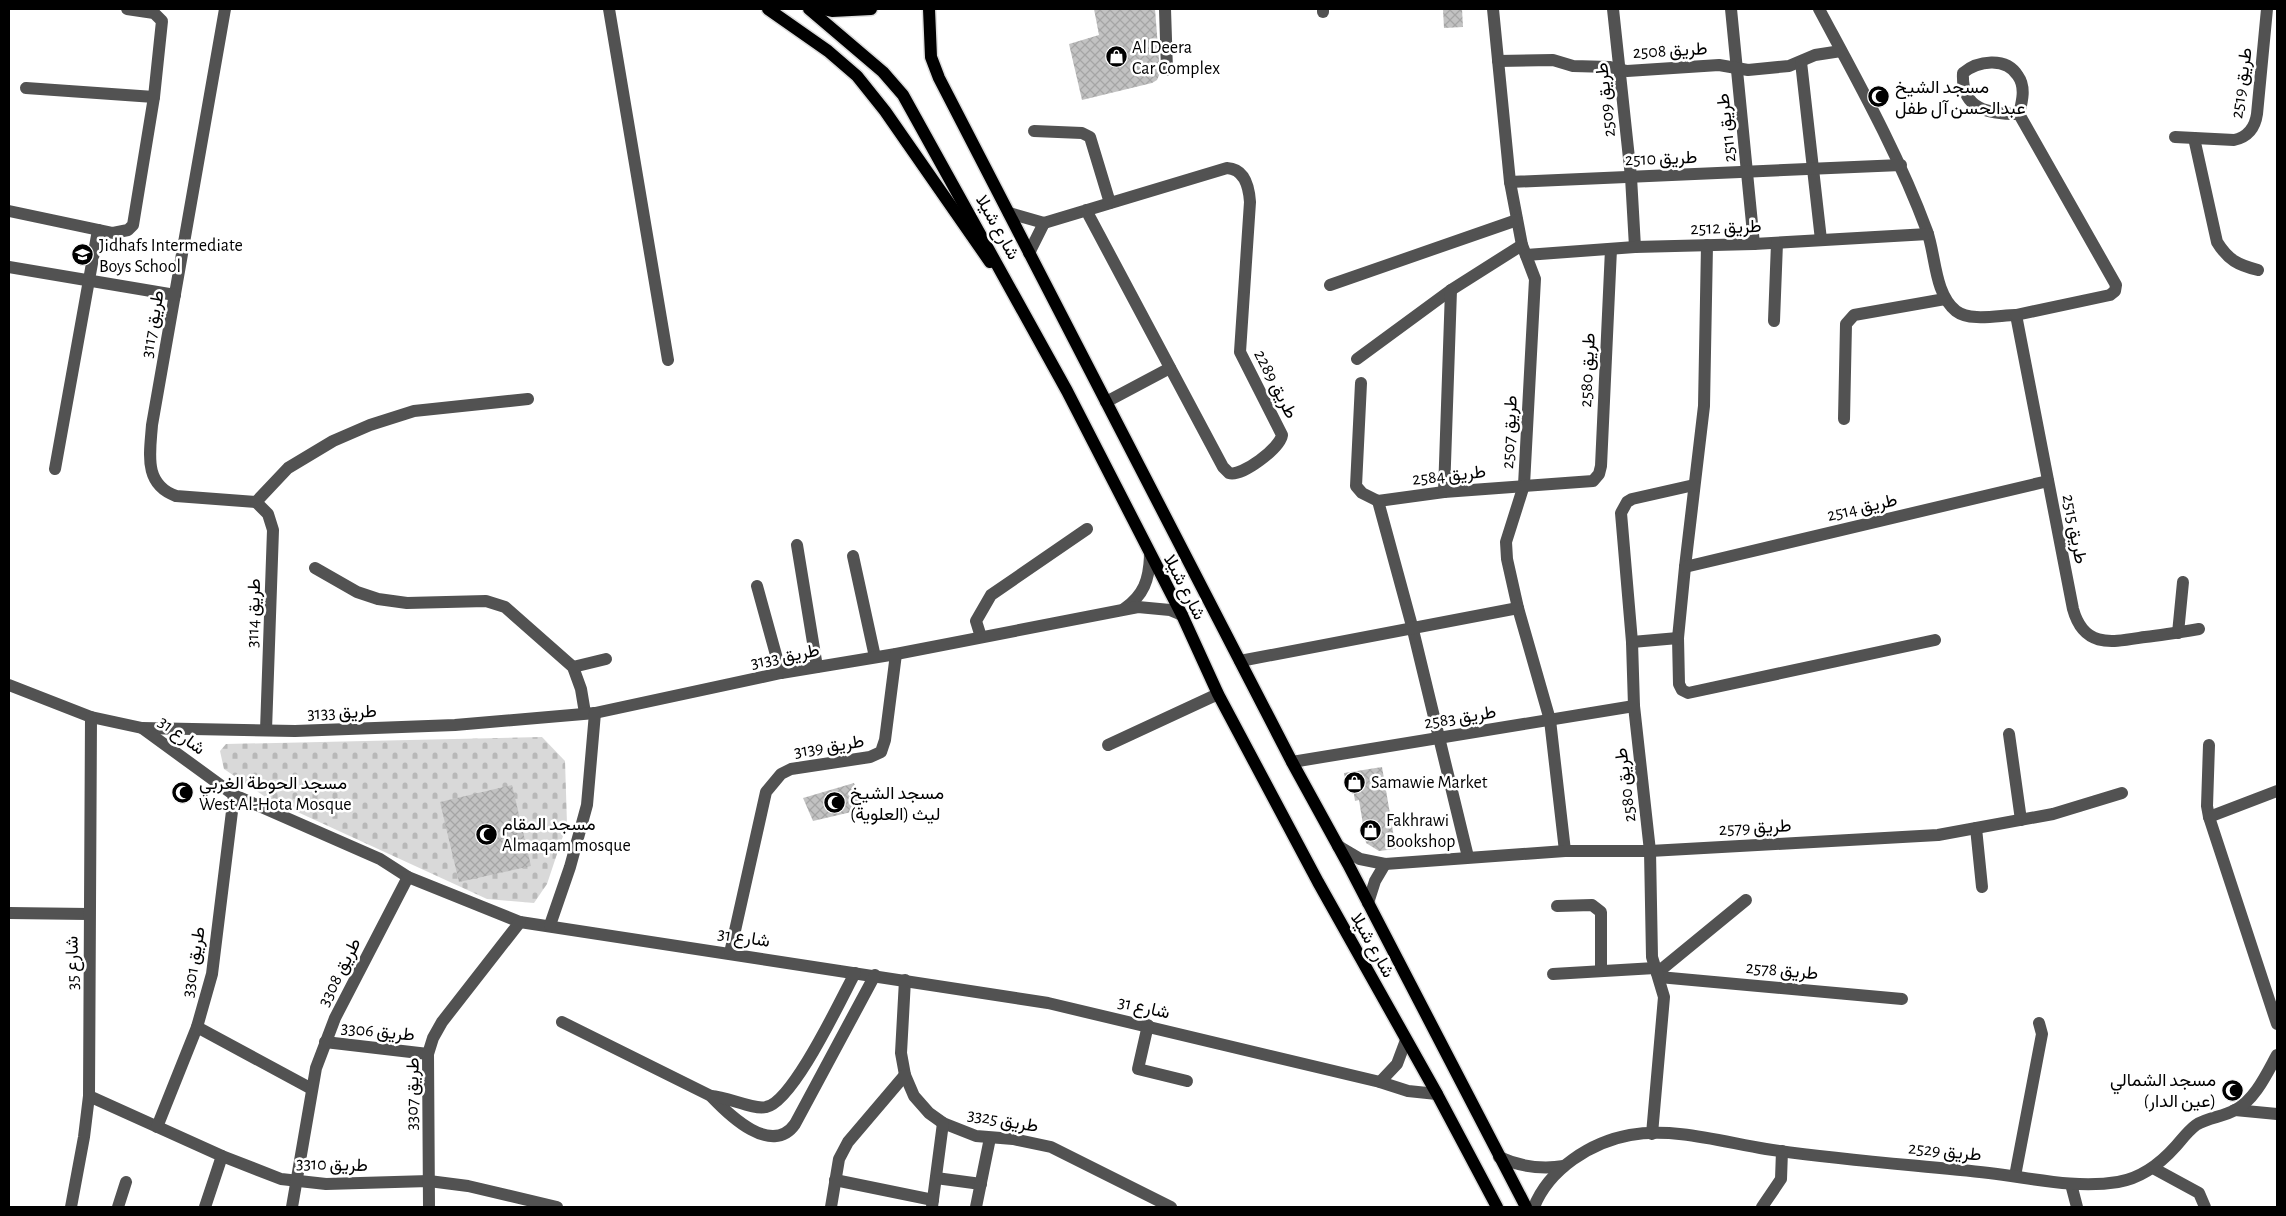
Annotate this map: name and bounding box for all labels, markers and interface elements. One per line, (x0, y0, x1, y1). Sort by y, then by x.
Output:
place label: Al Deera Car Complex (1132, 39, 1220, 78)
street label: طريق 2508 (1632, 40, 1708, 63)
shop icon: Al Deera Car Complex (1104, 45, 1128, 69)
street label: طريق 2519 (2228, 46, 2257, 120)
street label: طريق 2509 (1593, 62, 1620, 138)
place label: مسجد الشيخ عبدالحسن آل طفل (1895, 79, 2026, 119)
mosque icon: مسجد الشيخ عبدالحسن آل طفل (1867, 85, 1891, 109)
street label: طريق 2511 (1714, 92, 1741, 163)
street label: طريق 2510 (1624, 149, 1698, 170)
street label: شارع شيلا (970, 192, 1022, 264)
street label: طريق 2512 (1690, 218, 1762, 239)
place label: Jidhafs Intermediate Boys School (99, 237, 243, 276)
school or university icon: Jidhafs Intermediate Boys School (71, 243, 95, 267)
street label: طريق 3117 (138, 289, 169, 360)
street label: طريق 2580 (1577, 332, 1600, 408)
street label: طريق 2289 (1249, 347, 1300, 422)
street label: طريق 2507 (1499, 395, 1522, 469)
street label: طريق 2584 (1411, 463, 1487, 490)
street label: طريق 2514 (1825, 491, 1899, 526)
street label: طريق 2515 (2057, 493, 2090, 566)
street label: شارع شيلا (1158, 552, 1208, 624)
street label: طريق 3114 (244, 578, 265, 648)
street label: طريق 3133 (749, 642, 821, 673)
street label: طريق 3133 (307, 703, 377, 724)
street label: طريق 2583 (1423, 703, 1498, 734)
street label: شارع 31 (154, 713, 208, 760)
street label: طريق 3139 (793, 733, 866, 762)
street label: طريق 2580 (1612, 746, 1640, 823)
shop icon: Samawie Market (1343, 770, 1367, 794)
place label: Samawie Market (1371, 774, 1488, 792)
place label: مسجد الحوطة الغربي West Al-Hota Mosque (199, 775, 352, 814)
mosque icon: مسجد الحوطة الغربي West Al-Hota Mosque (171, 781, 195, 805)
place label: مسجد الشيخ ليث (العلوية) (850, 785, 944, 825)
mosque icon: مسجد الشيخ ليث (العلوية) (822, 791, 846, 815)
place label: Fakhrawi Bookshop (1386, 812, 1455, 851)
place label: مسجد المقام Almaqam mosque (502, 816, 631, 855)
street label: طريق 2579 (1718, 817, 1792, 840)
shop icon: Fakhrawi Bookshop (1358, 818, 1382, 842)
mosque icon: مسجد المقام Almaqam mosque (474, 822, 498, 846)
street label: شارع شيلا (1345, 910, 1397, 982)
street label: طريق 3301 (179, 925, 210, 999)
street label: شارع 31 (716, 925, 771, 953)
street label: طريق 3308 (315, 935, 366, 1010)
street label: شارع 35 (64, 936, 84, 990)
street label: طريق 2578 (1745, 959, 1819, 984)
street label: شارع 31 (1116, 993, 1172, 1025)
street label: طريق 3306 (340, 1019, 416, 1046)
street label: طريق 3307 (403, 1057, 424, 1131)
place label: مسجد الشمالي (عين الدار) (2110, 1072, 2216, 1112)
mosque icon: مسجد الشمالي (عين الدار) (2220, 1078, 2244, 1102)
street label: طريق 3325 (966, 1106, 1040, 1137)
street label: طريق 2529 (1907, 1139, 1982, 1166)
street label: طريق 3310 (296, 1155, 368, 1176)

